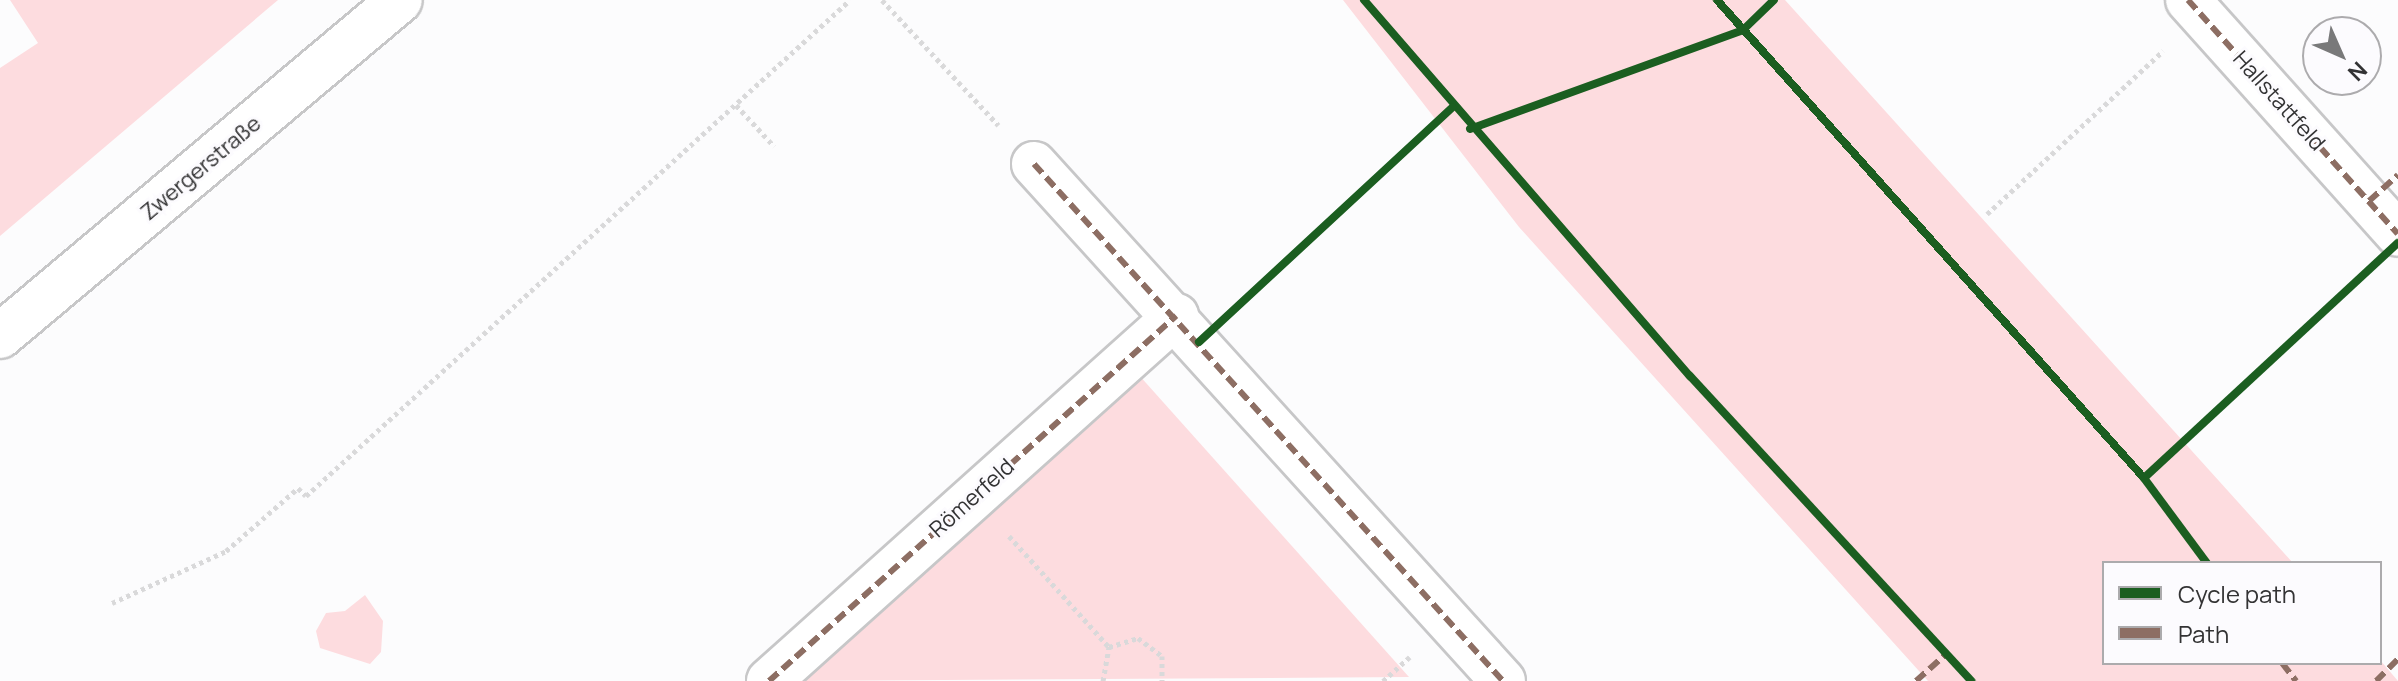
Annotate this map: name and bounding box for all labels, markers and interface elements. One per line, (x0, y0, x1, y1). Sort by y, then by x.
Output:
north arrow (2302, 16, 2382, 96)
street label: Hallstattfeld (2227, 46, 2331, 156)
text: N (2341, 55, 2374, 88)
street label: Zwergerstraße (136, 110, 266, 226)
street label: Römerfeld (924, 453, 1020, 543)
legend (2102, 561, 2382, 665)
text: Cycle path (2178, 577, 2296, 610)
text: Path (2178, 617, 2229, 650)

